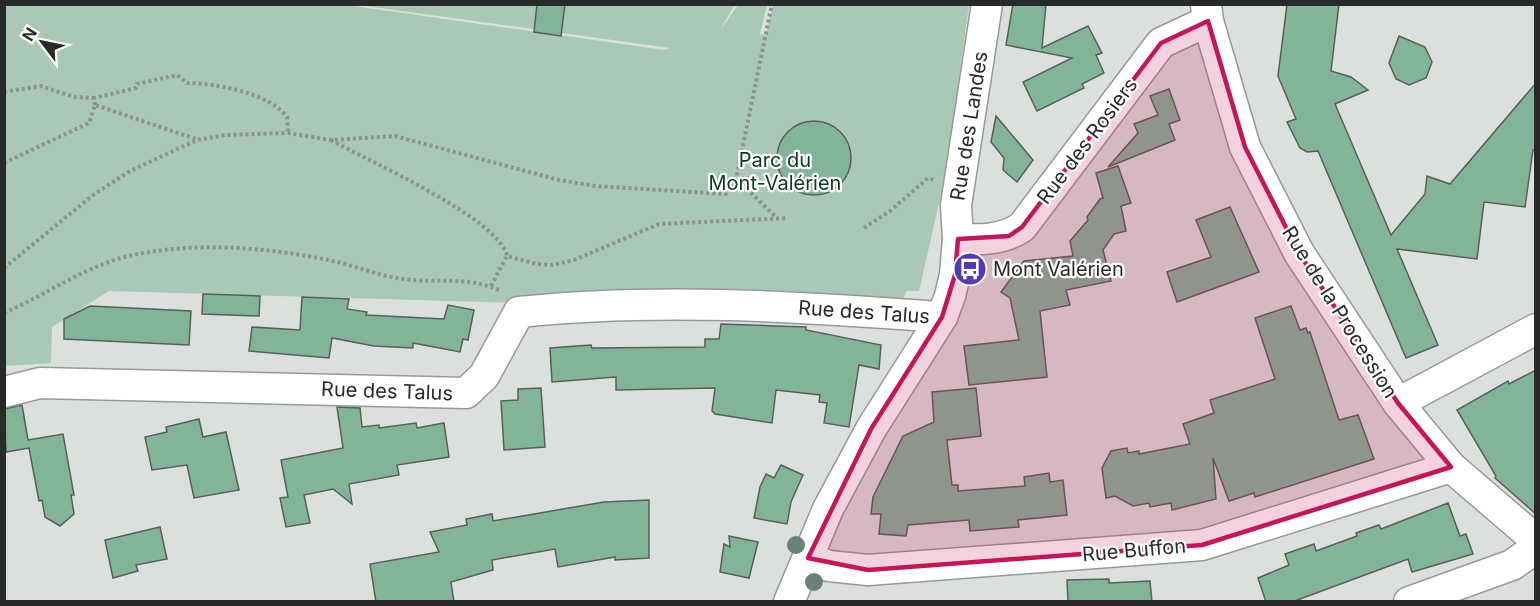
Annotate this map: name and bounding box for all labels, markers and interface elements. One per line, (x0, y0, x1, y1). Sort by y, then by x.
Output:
north arrow (12, 12, 72, 72)
text: N (18, 24, 41, 45)
street label: Rue des Landes (945, 50, 993, 202)
street label: Rue des Rosiers (1032, 73, 1142, 209)
park label: Parc du Mont-Valérien (709, 148, 841, 195)
street label: Rue de la Procession (1277, 222, 1403, 402)
bus stop icon: Mont Valérien (952, 251, 988, 287)
place label: Mont Valérien (993, 257, 1124, 281)
street label: Rue des Talus (797, 295, 931, 329)
street label: Rue des Talus (321, 377, 453, 405)
street label: Rue Buffon (1081, 534, 1187, 566)

